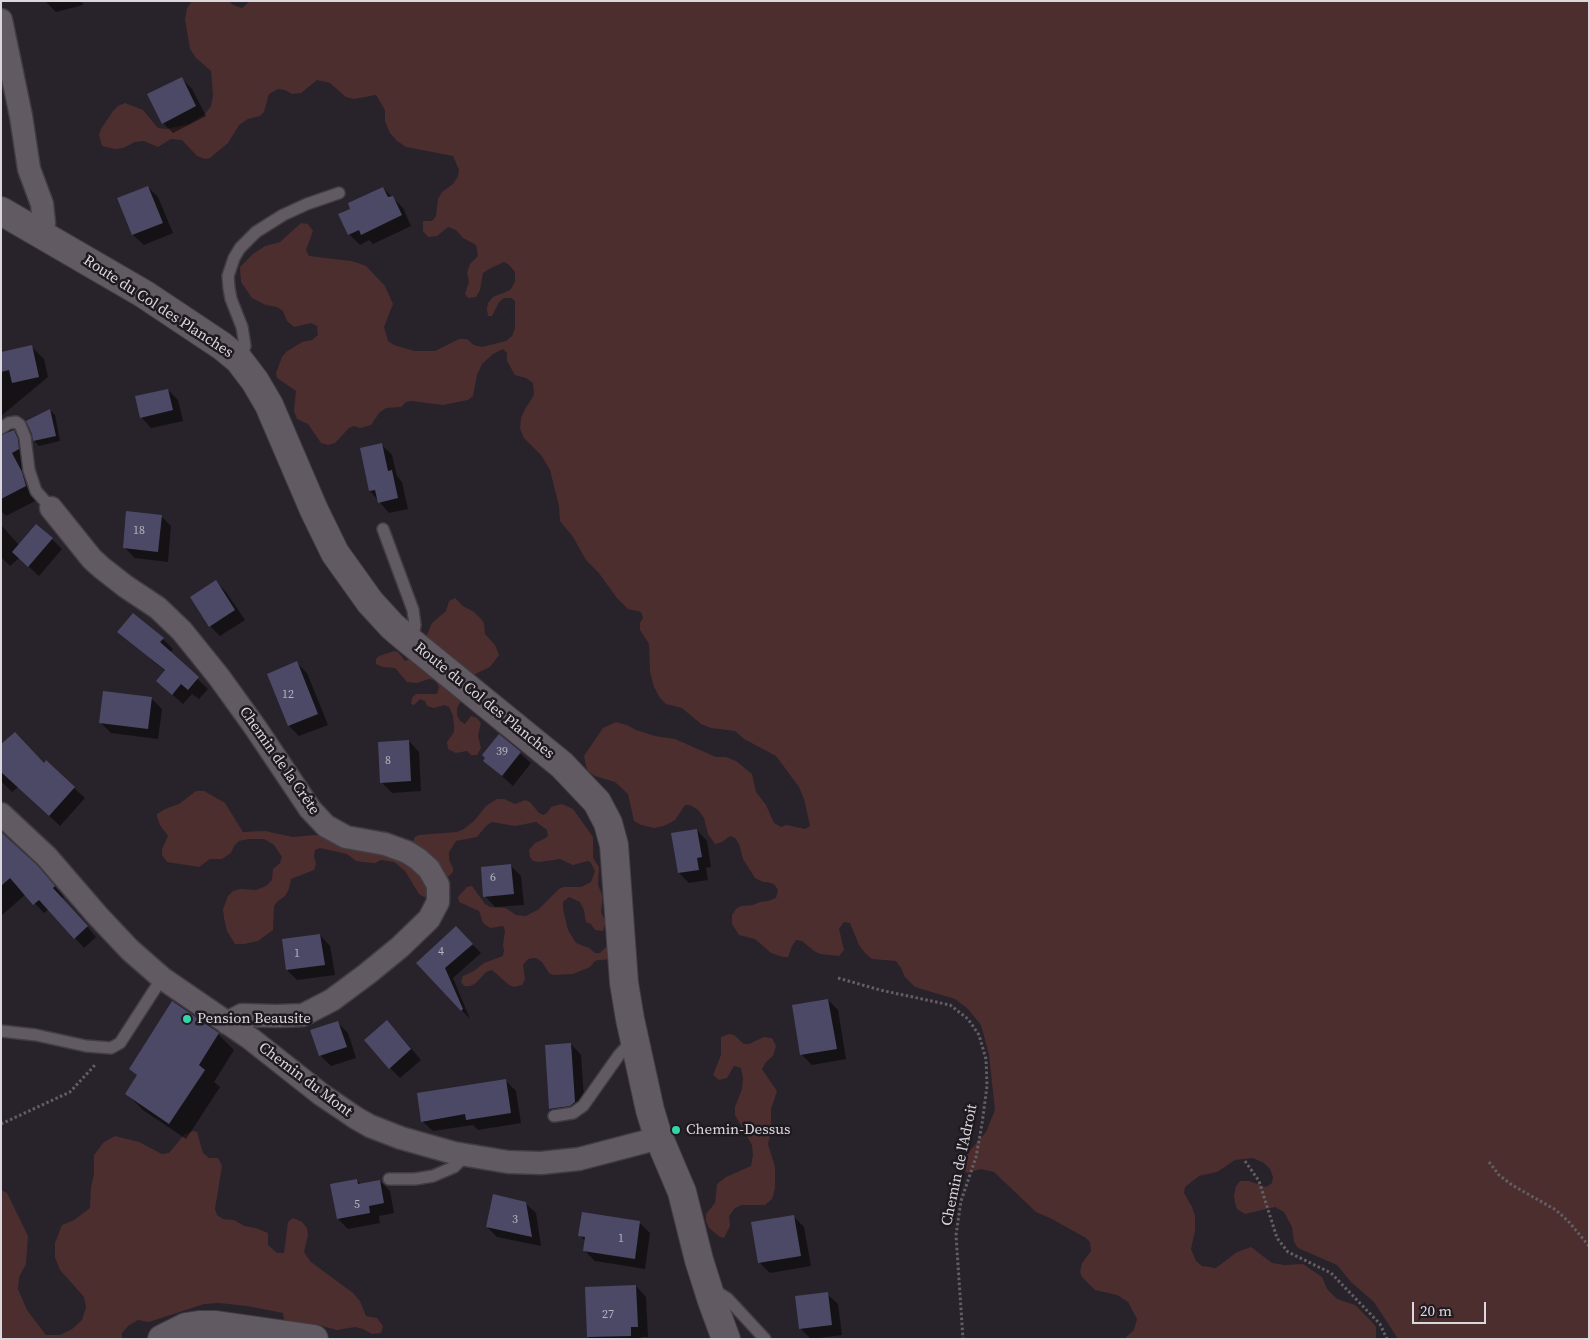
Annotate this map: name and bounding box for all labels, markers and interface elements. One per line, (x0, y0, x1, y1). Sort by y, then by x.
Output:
street label: Route du Col des Planches (80, 252, 236, 362)
house number: 18 (133, 524, 145, 538)
street label: Route du Col des Planches (410, 639, 558, 763)
house number: 12 (282, 688, 294, 702)
street label: Chemin de la Crête (235, 704, 323, 818)
house number: 39 (496, 745, 508, 759)
house number: 8 (385, 754, 391, 768)
house number: 6 (490, 871, 496, 885)
house number: 4 (438, 945, 444, 959)
house number: 1 (294, 947, 300, 961)
place label: Pension Beausite (197, 1010, 311, 1028)
marker: Pension Beausite (181, 1013, 193, 1025)
street label: Chemin du Mont (255, 1039, 355, 1121)
street label: Chemin de l'Adroit (938, 1103, 982, 1227)
place label: Chemin-Dessus (686, 1121, 790, 1139)
marker: Chemin-Dessus (670, 1124, 682, 1136)
house number: 5 (354, 1198, 360, 1212)
house number: 3 (512, 1213, 518, 1227)
house number: 1 (618, 1232, 624, 1246)
scale bar (1415, 1292, 1489, 1324)
text: 20 m (1420, 1300, 1452, 1321)
house number: 27 (602, 1308, 614, 1322)

